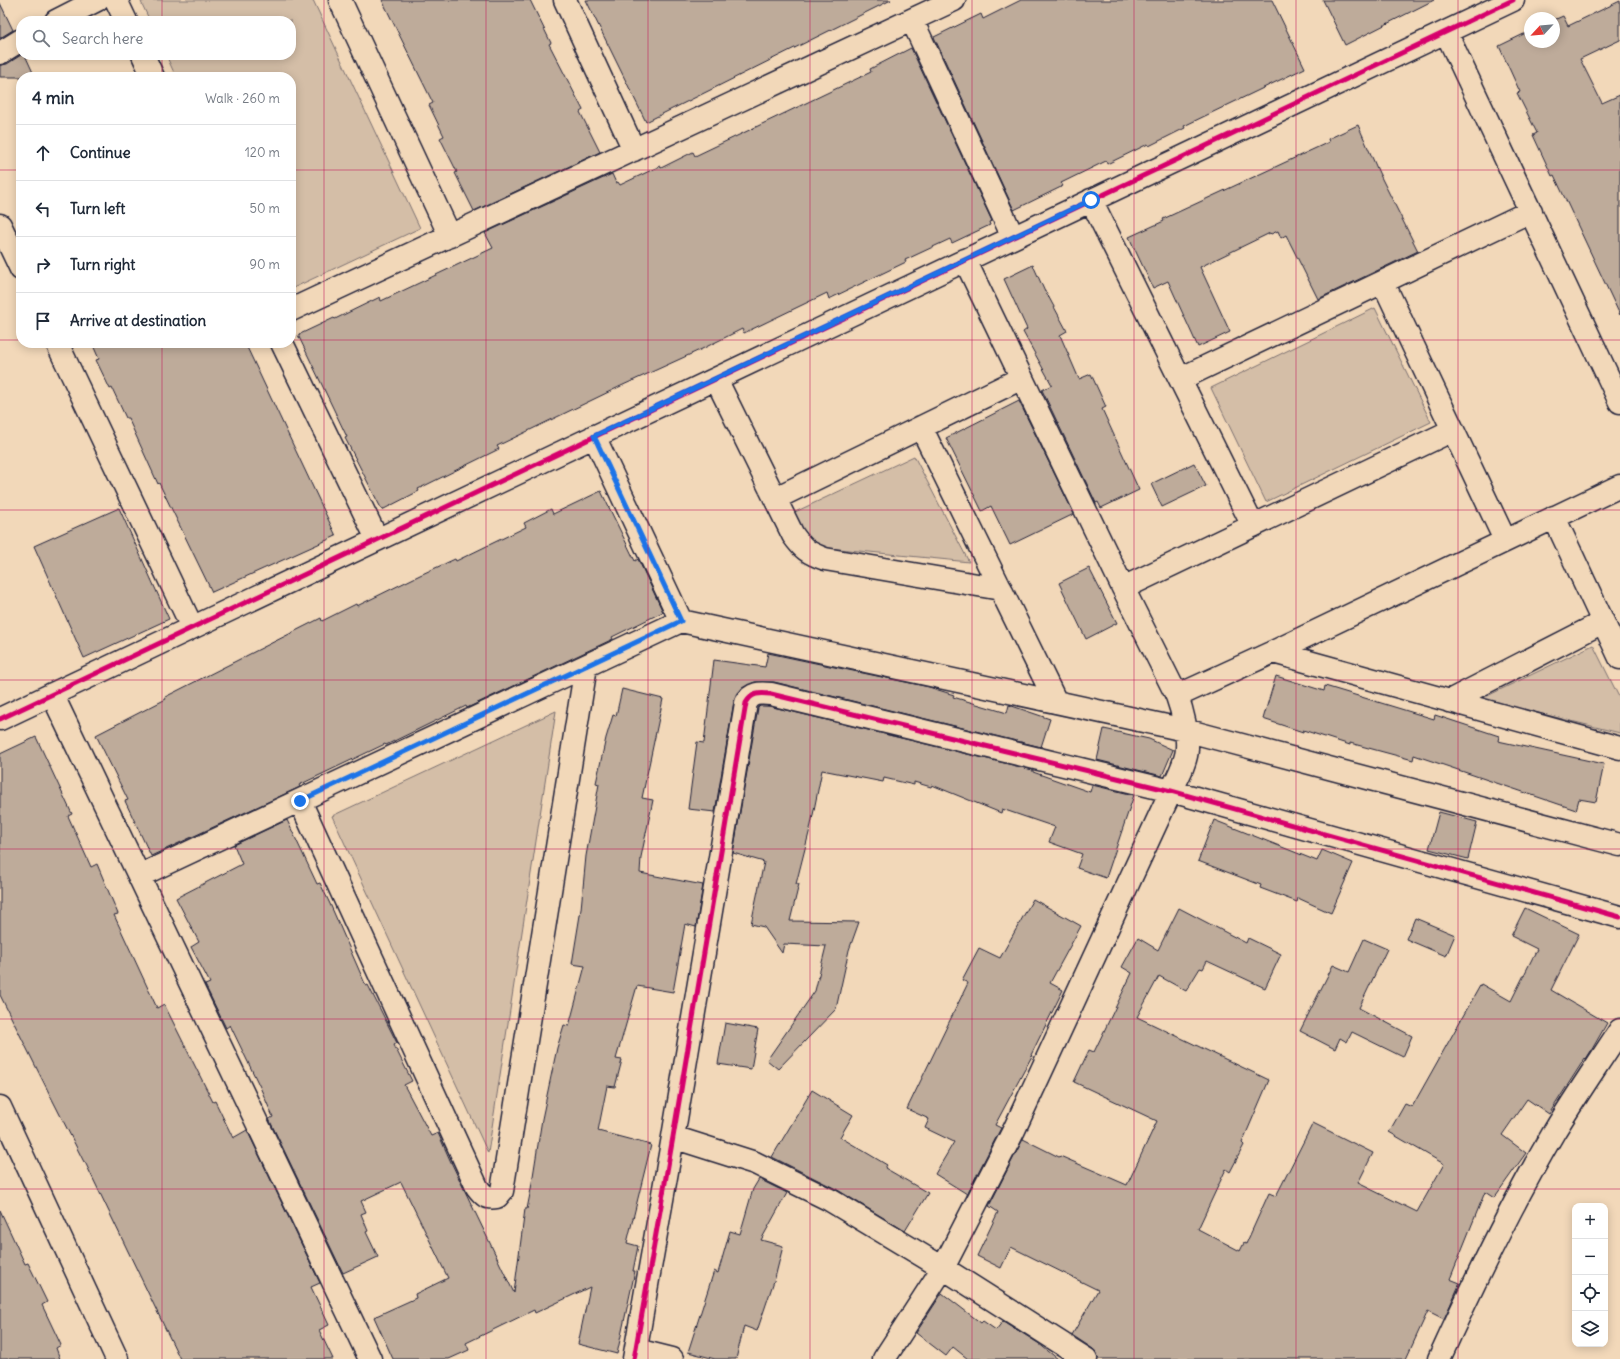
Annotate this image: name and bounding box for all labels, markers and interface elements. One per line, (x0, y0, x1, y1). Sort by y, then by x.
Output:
north arrow (1524, 12, 1560, 48)
search box (16, 16, 296, 60)
icon: search (30, 27, 52, 49)
text: Search here (62, 29, 143, 48)
text: 4 min (32, 87, 74, 109)
text: Walk · 260 m (205, 90, 280, 107)
icon: ahead (32, 142, 54, 164)
text: Continue (70, 143, 131, 162)
text: 120 m (245, 144, 280, 161)
route start (1082, 191, 1100, 209)
icon: left (32, 198, 54, 220)
text: Turn left (70, 199, 125, 218)
text: 50 m (249, 200, 280, 217)
icon: right (32, 254, 54, 276)
text: Turn right (70, 255, 135, 274)
text: 90 m (249, 256, 280, 273)
icon: arrive (32, 310, 54, 332)
text: Arrive at destination (70, 311, 206, 330)
route end (291, 792, 309, 810)
map controls (1572, 1203, 1608, 1347)
button: + (1572, 1203, 1608, 1239)
button: − (1572, 1239, 1608, 1275)
button: locate (1572, 1275, 1608, 1311)
button: layers (1572, 1311, 1608, 1347)

